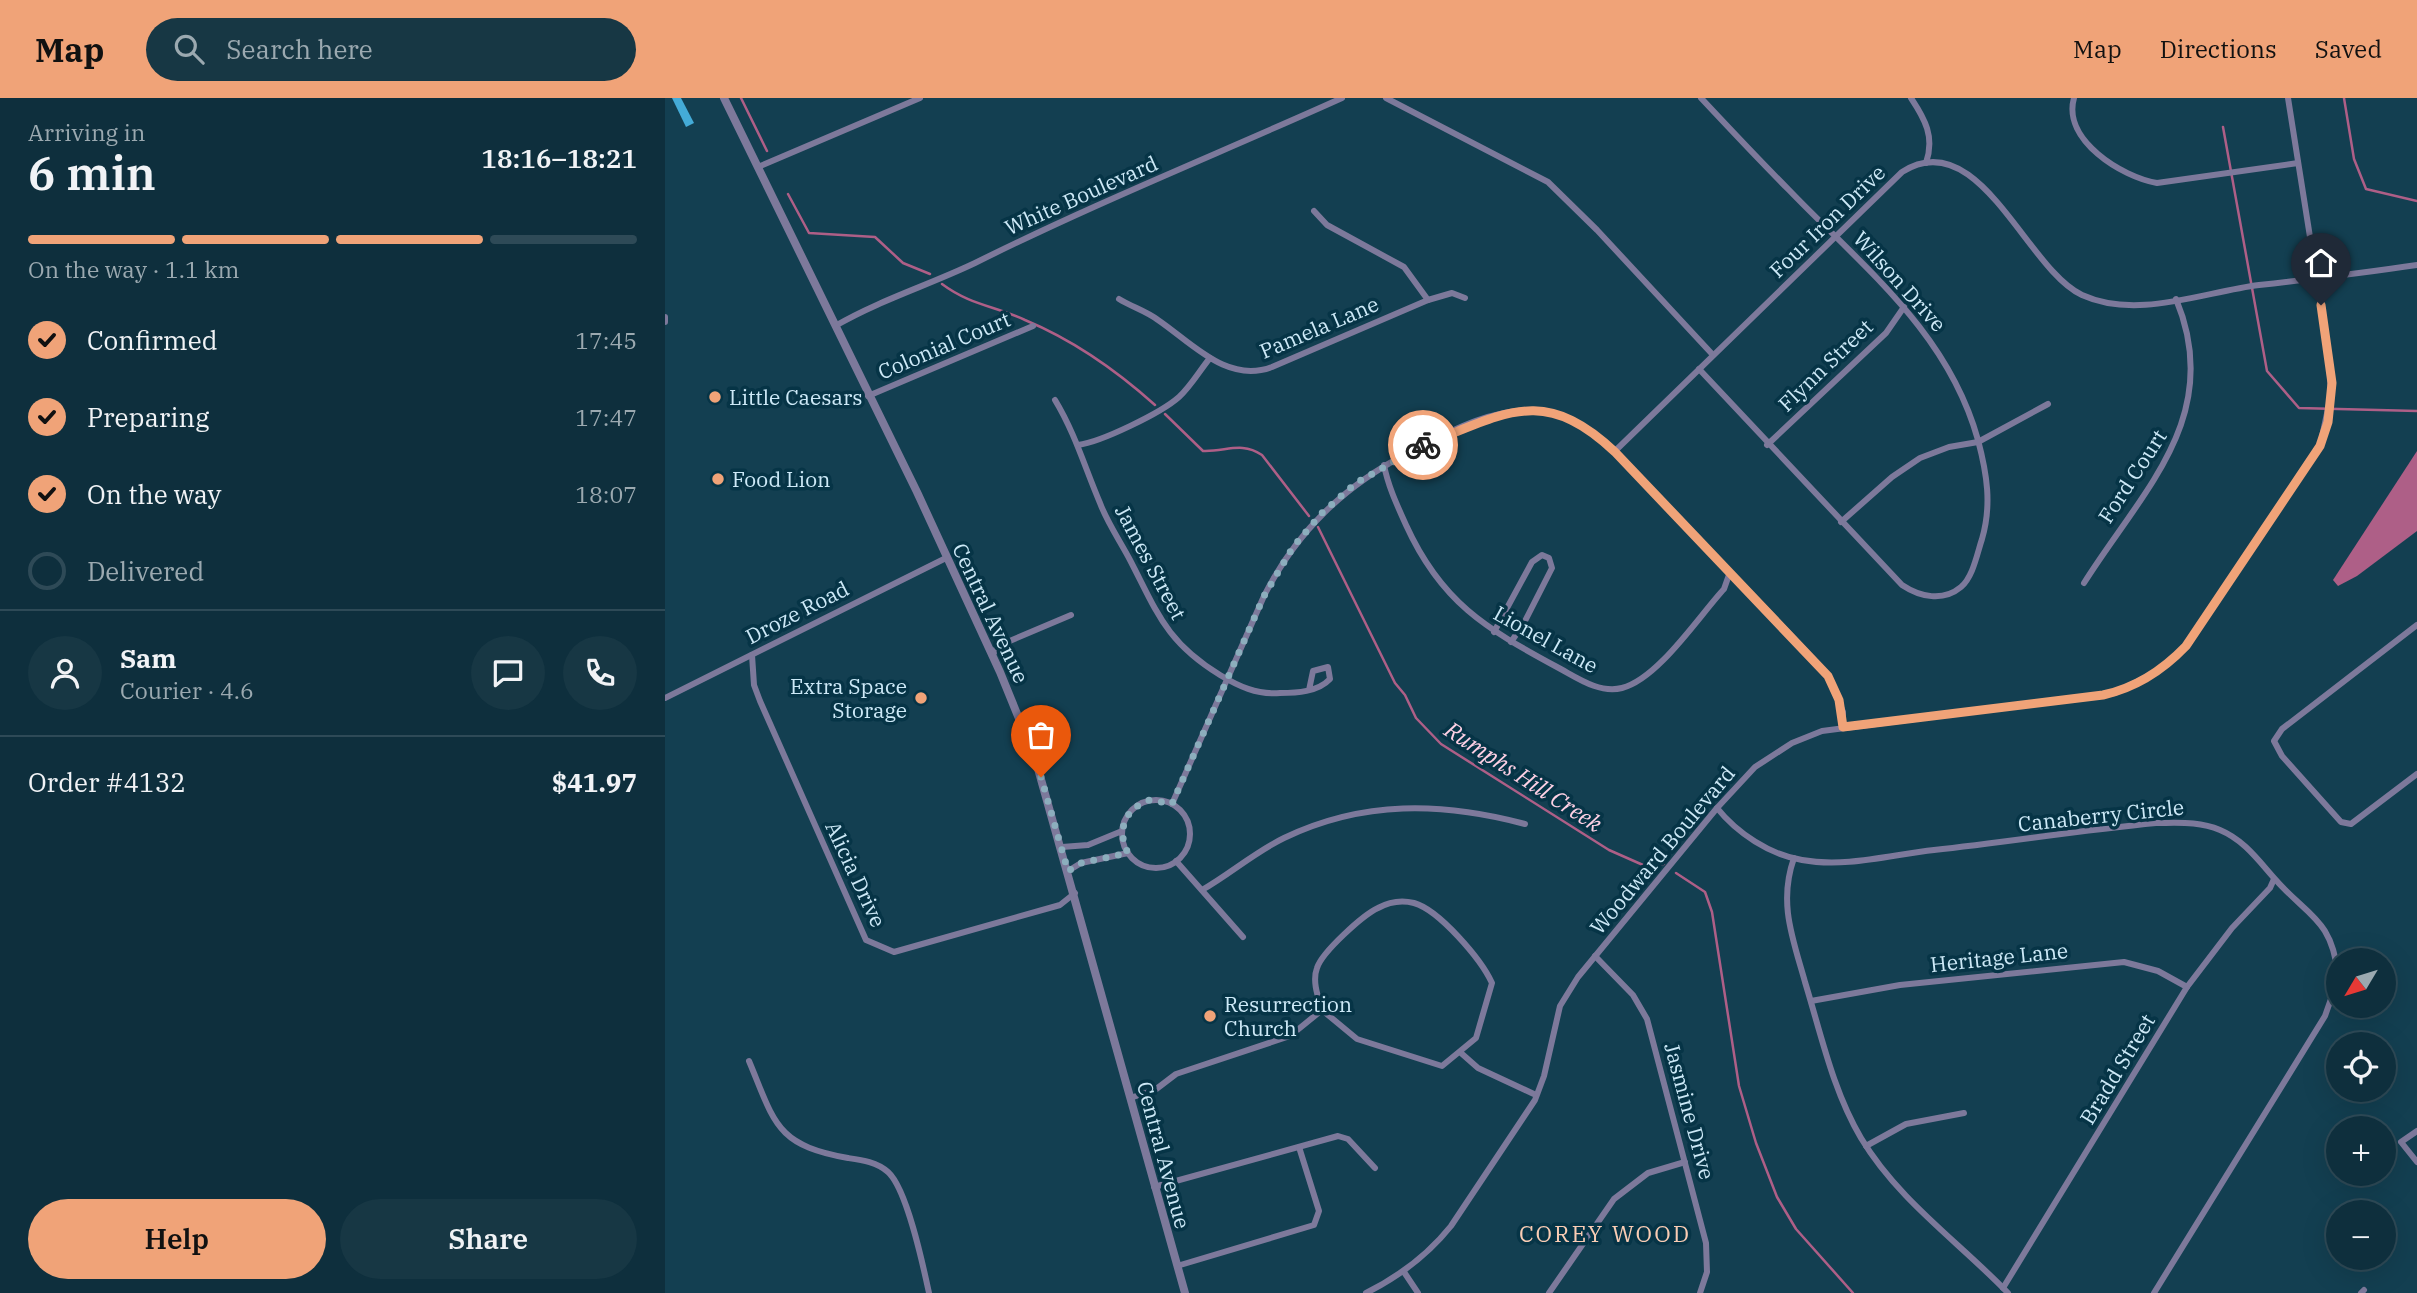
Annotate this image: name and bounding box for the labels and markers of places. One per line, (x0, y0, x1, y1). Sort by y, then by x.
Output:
pin (2291, 233, 2351, 305)
place label: Little Caesars (729, 383, 863, 411)
marker: Little Caesars (707, 389, 723, 405)
place label: Food Lion (732, 465, 830, 493)
marker: Food Lion (710, 471, 726, 487)
place label: Extra Space Storage (790, 672, 907, 724)
marker: Extra Space Storage (913, 690, 929, 706)
pin (1011, 705, 1071, 777)
place label: Resurrection Church (1224, 990, 1352, 1042)
marker: Resurrection Church (1202, 1008, 1218, 1024)

